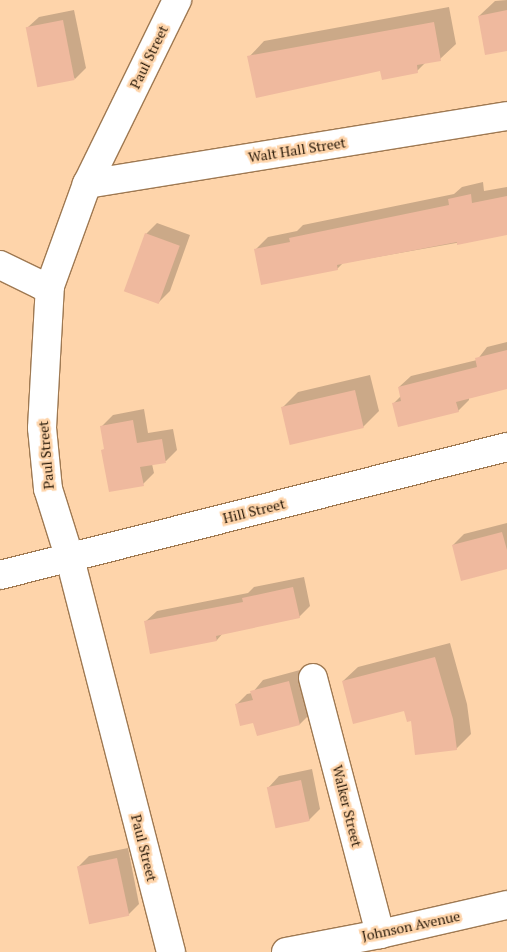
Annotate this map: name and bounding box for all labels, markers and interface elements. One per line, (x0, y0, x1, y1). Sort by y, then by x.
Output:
street label: Paul Street (126, 23, 172, 91)
street label: Walt Hall Street (247, 134, 347, 166)
street label: Paul Street (35, 420, 57, 490)
street label: Hill Street (221, 495, 287, 527)
street label: Walker Street (329, 763, 365, 849)
street label: Paul Street (128, 813, 160, 883)
street label: Johnson Avenue (360, 907, 462, 945)

